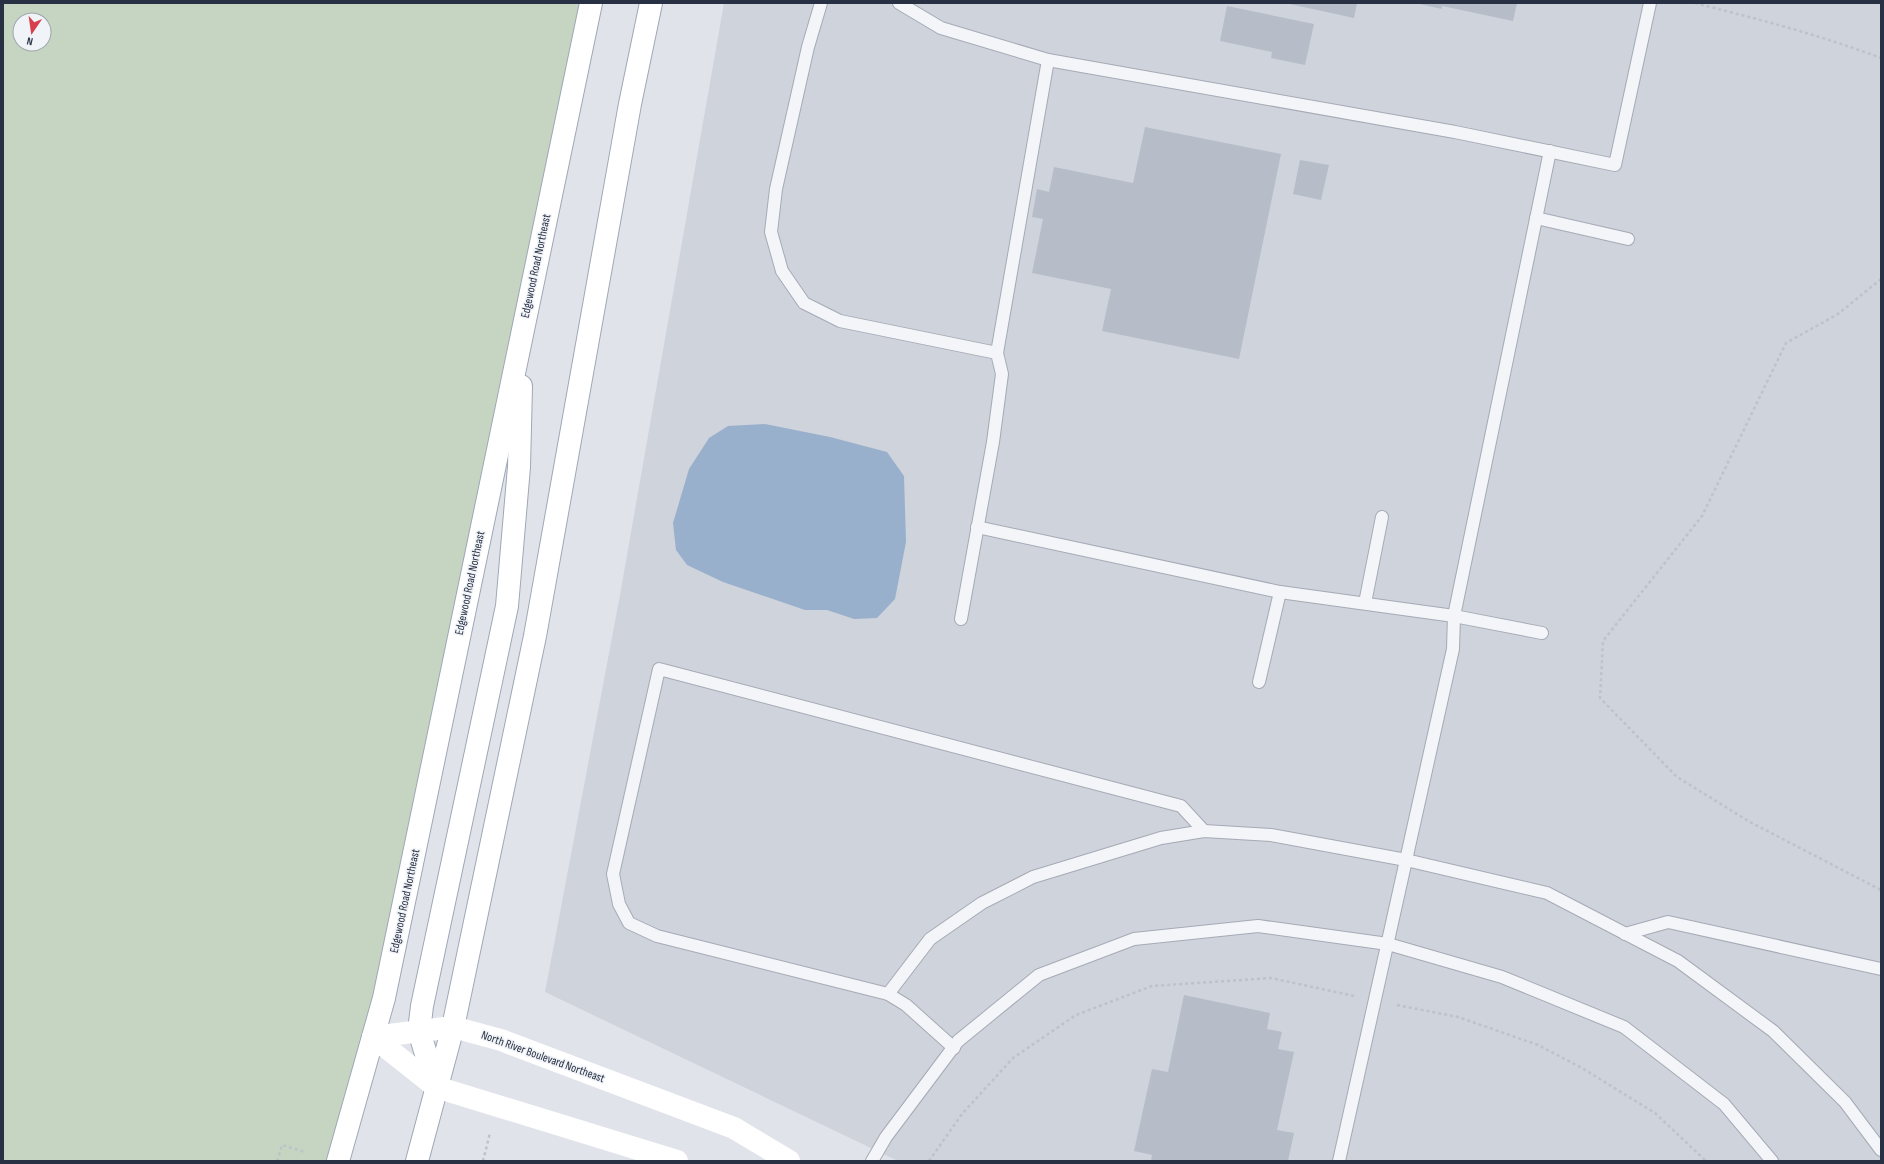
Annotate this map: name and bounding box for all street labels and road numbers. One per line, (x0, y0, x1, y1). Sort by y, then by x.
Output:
street label: Edgewood Road Northeast (518, 212, 554, 319)
street label: Edgewood Road Northeast (452, 529, 488, 636)
street label: Edgewood Road Northeast (387, 847, 423, 954)
street label: North River Boulevard Northeast (479, 1028, 607, 1086)

